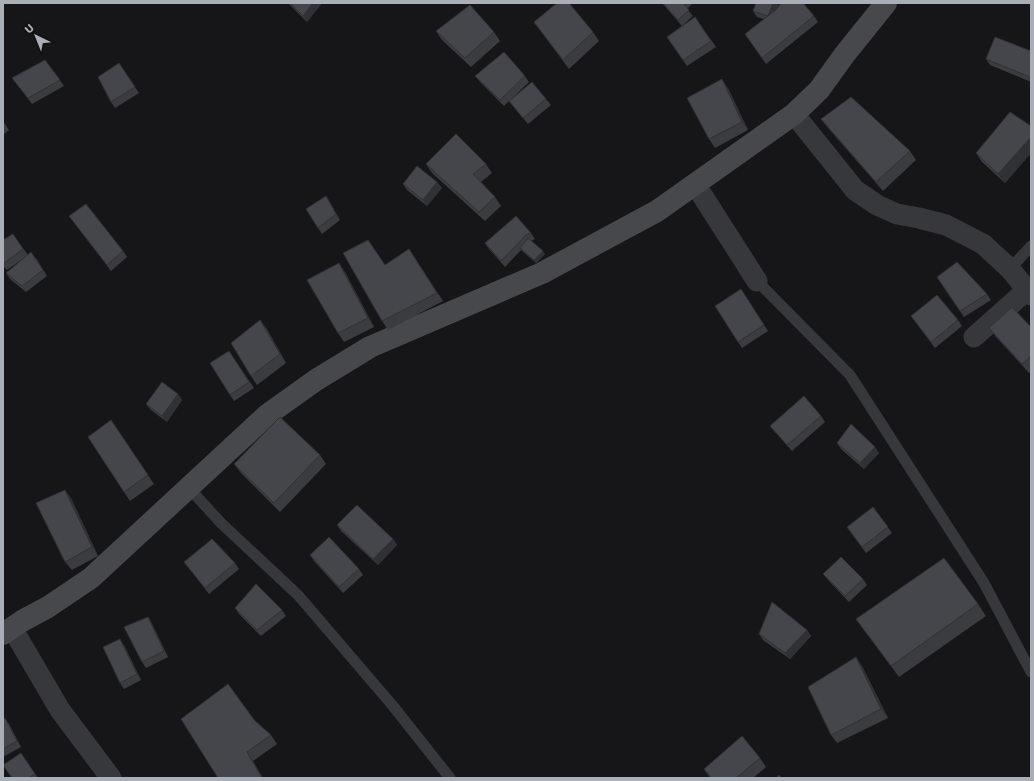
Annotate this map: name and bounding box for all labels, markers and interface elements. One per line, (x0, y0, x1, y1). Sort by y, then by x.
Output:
north arrow (16, 16, 56, 56)
text: U (22, 22, 37, 37)

